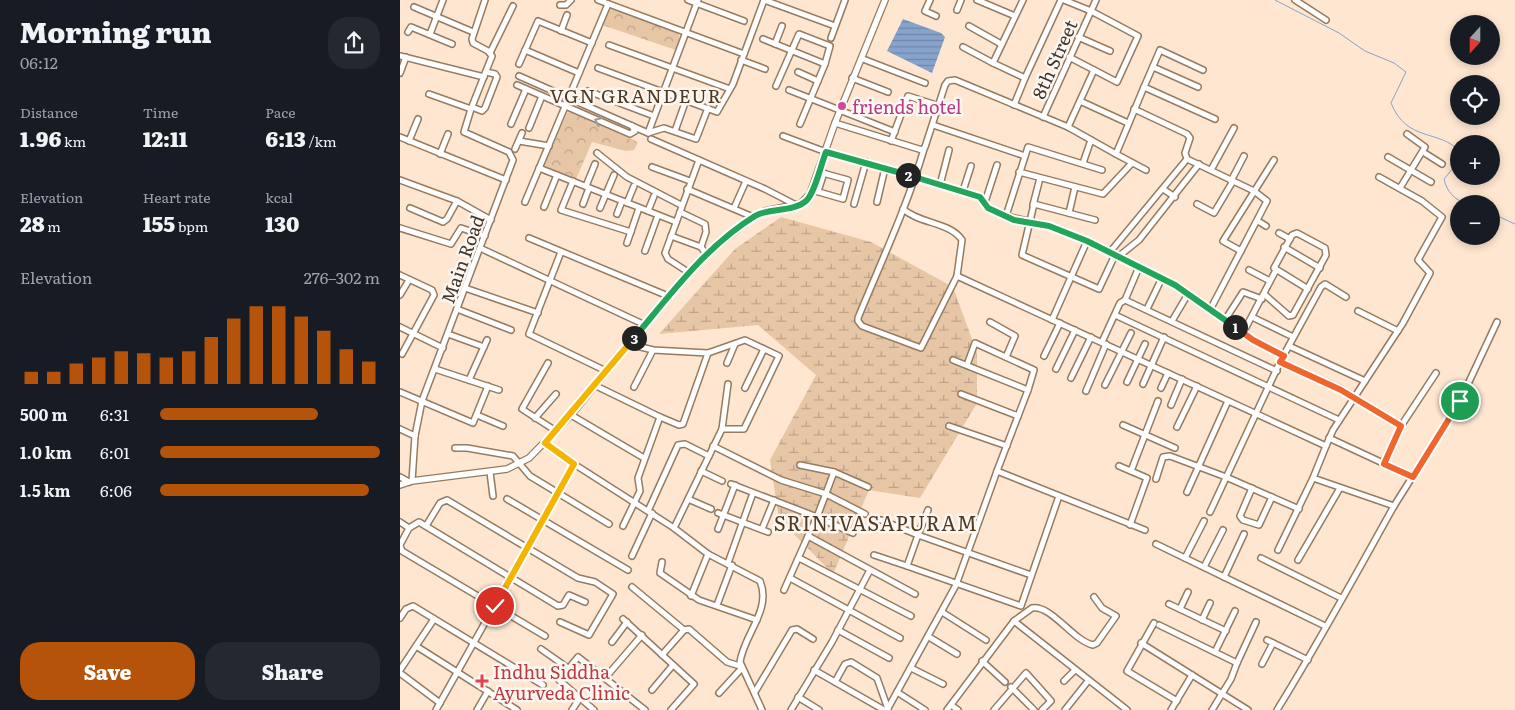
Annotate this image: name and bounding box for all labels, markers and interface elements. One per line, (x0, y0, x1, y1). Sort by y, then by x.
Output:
text: Morning run (20, 10, 211, 52)
street label: 8th Street (1025, 14, 1084, 103)
north arrow (1450, 15, 1500, 65)
map controls (1450, 15, 1500, 245)
button: share (328, 17, 380, 69)
text: 06:12 (20, 50, 58, 74)
button: locate (1450, 75, 1500, 125)
district label: VGN GRANDEUR (550, 81, 722, 109)
place label: friends hotel (852, 93, 962, 120)
marker: friends hotel (836, 100, 848, 112)
text: Distance (20, 102, 78, 122)
text: Time (143, 102, 178, 122)
text: Pace (265, 102, 295, 122)
one-way arrow (594, 116, 603, 127)
text: 1.96 (20, 122, 61, 153)
text: 12:11 (143, 122, 188, 153)
text: 6:13 (265, 122, 306, 153)
text: km (61, 131, 86, 151)
text: /km (306, 131, 337, 151)
button: + (1450, 135, 1500, 185)
pin: 2 (896, 162, 920, 188)
text: 2 (905, 165, 912, 185)
text: Elevation (20, 187, 83, 207)
text: Heart rate (143, 187, 211, 207)
text: kcal (265, 187, 293, 207)
button: − (1450, 195, 1500, 245)
text: 28 (20, 207, 45, 238)
text: 155 (143, 207, 175, 238)
text: 130 (265, 207, 299, 238)
street label: Main Road (433, 211, 491, 307)
text: m (45, 216, 61, 236)
text: bpm (175, 216, 208, 236)
text: Elevation (20, 265, 92, 289)
text: 276–302 m (304, 265, 380, 289)
pin: 1 (1222, 314, 1248, 340)
text: 1 (1233, 317, 1238, 337)
pin: 3 (622, 326, 646, 350)
text: 3 (631, 328, 638, 348)
pin (1439, 380, 1481, 422)
icon: arrive (1446, 387, 1474, 415)
text: 500 m (20, 402, 68, 426)
text: 6:31 (100, 402, 129, 426)
text: 1.0 km (20, 440, 72, 464)
text: 6:01 (100, 440, 130, 464)
text: 1.5 km (20, 478, 70, 502)
text: 6:06 (100, 478, 132, 502)
district label: SRINIVASAPURAM (774, 507, 978, 537)
pin (474, 585, 516, 627)
icon: check (481, 592, 509, 620)
button: Save (20, 642, 195, 700)
button: Share (205, 642, 380, 700)
place label: Indhu Siddha Ayurveda Clinic (493, 658, 630, 706)
marker: Indhu Siddha Ayurveda Clinic (475, 674, 489, 688)

